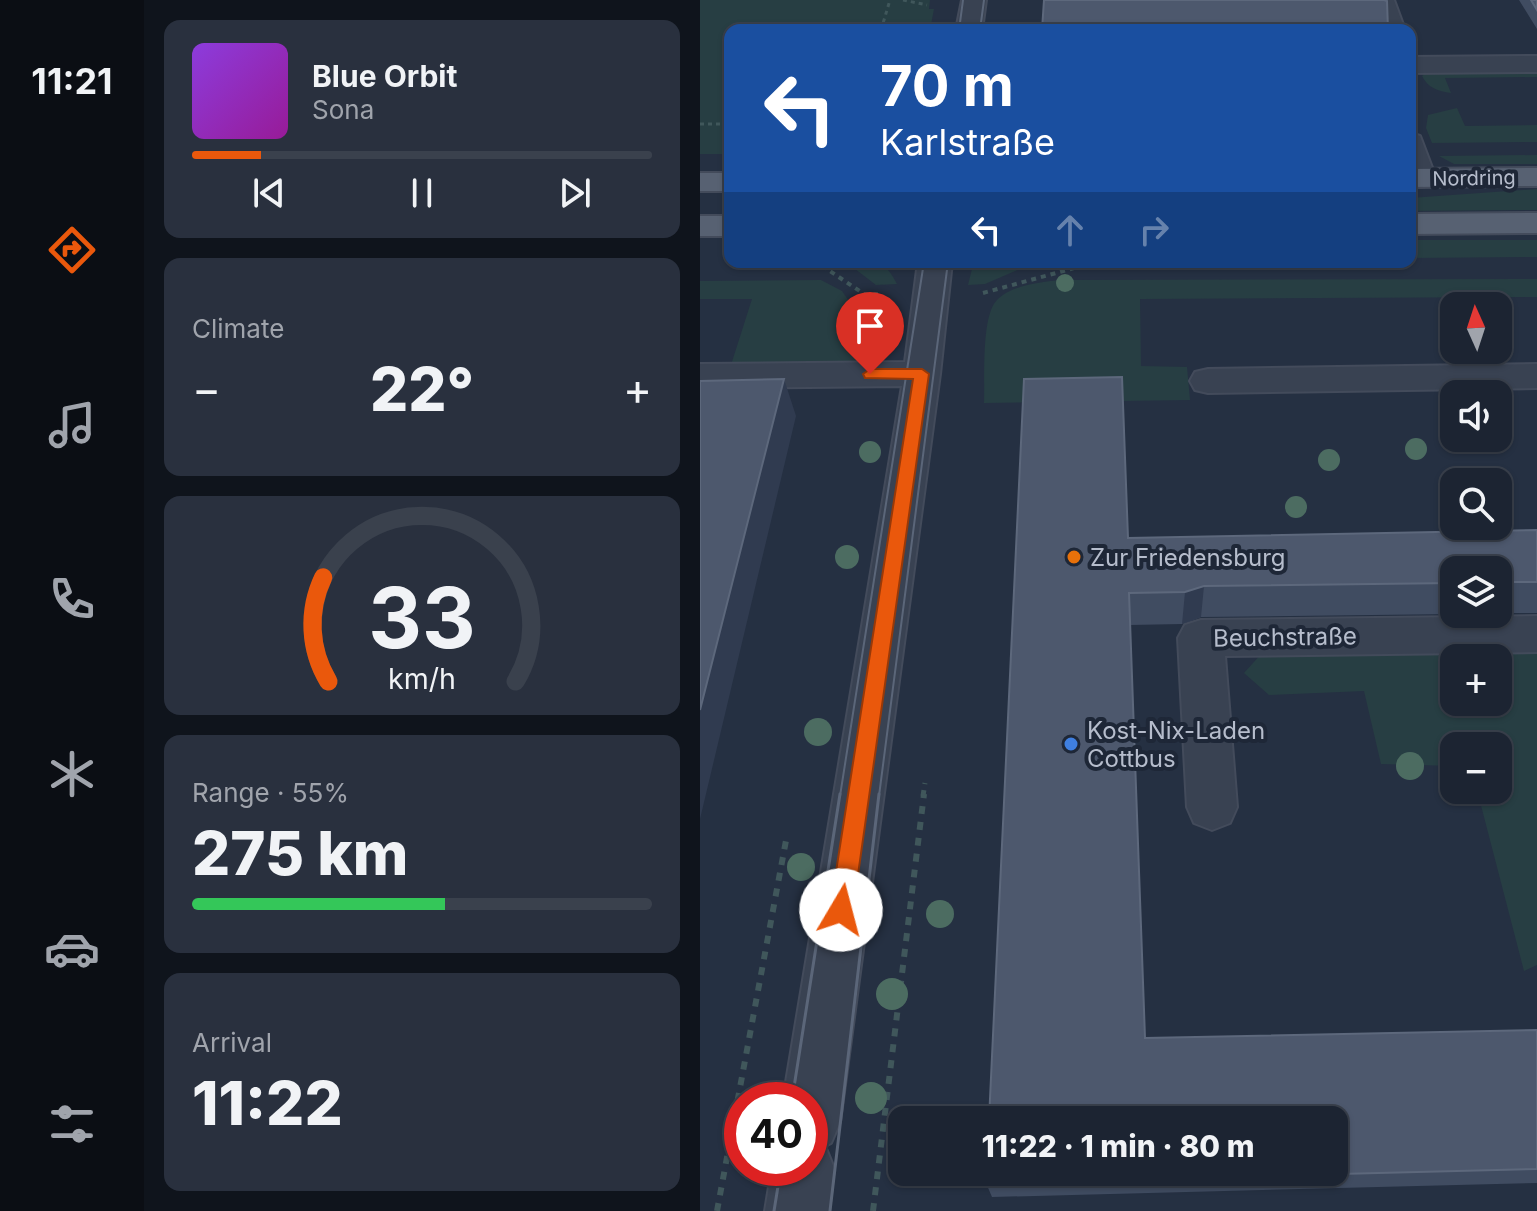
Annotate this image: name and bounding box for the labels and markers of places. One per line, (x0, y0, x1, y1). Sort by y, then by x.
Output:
pin (836, 292, 904, 374)
place label: Zur Friedensburg (1090, 543, 1286, 572)
marker: Zur Friedensburg (1065, 548, 1083, 566)
place label: Kost-Nix-Laden Cottbus (1087, 716, 1265, 773)
marker: Kost-Nix-Laden Cottbus (1062, 735, 1080, 753)

